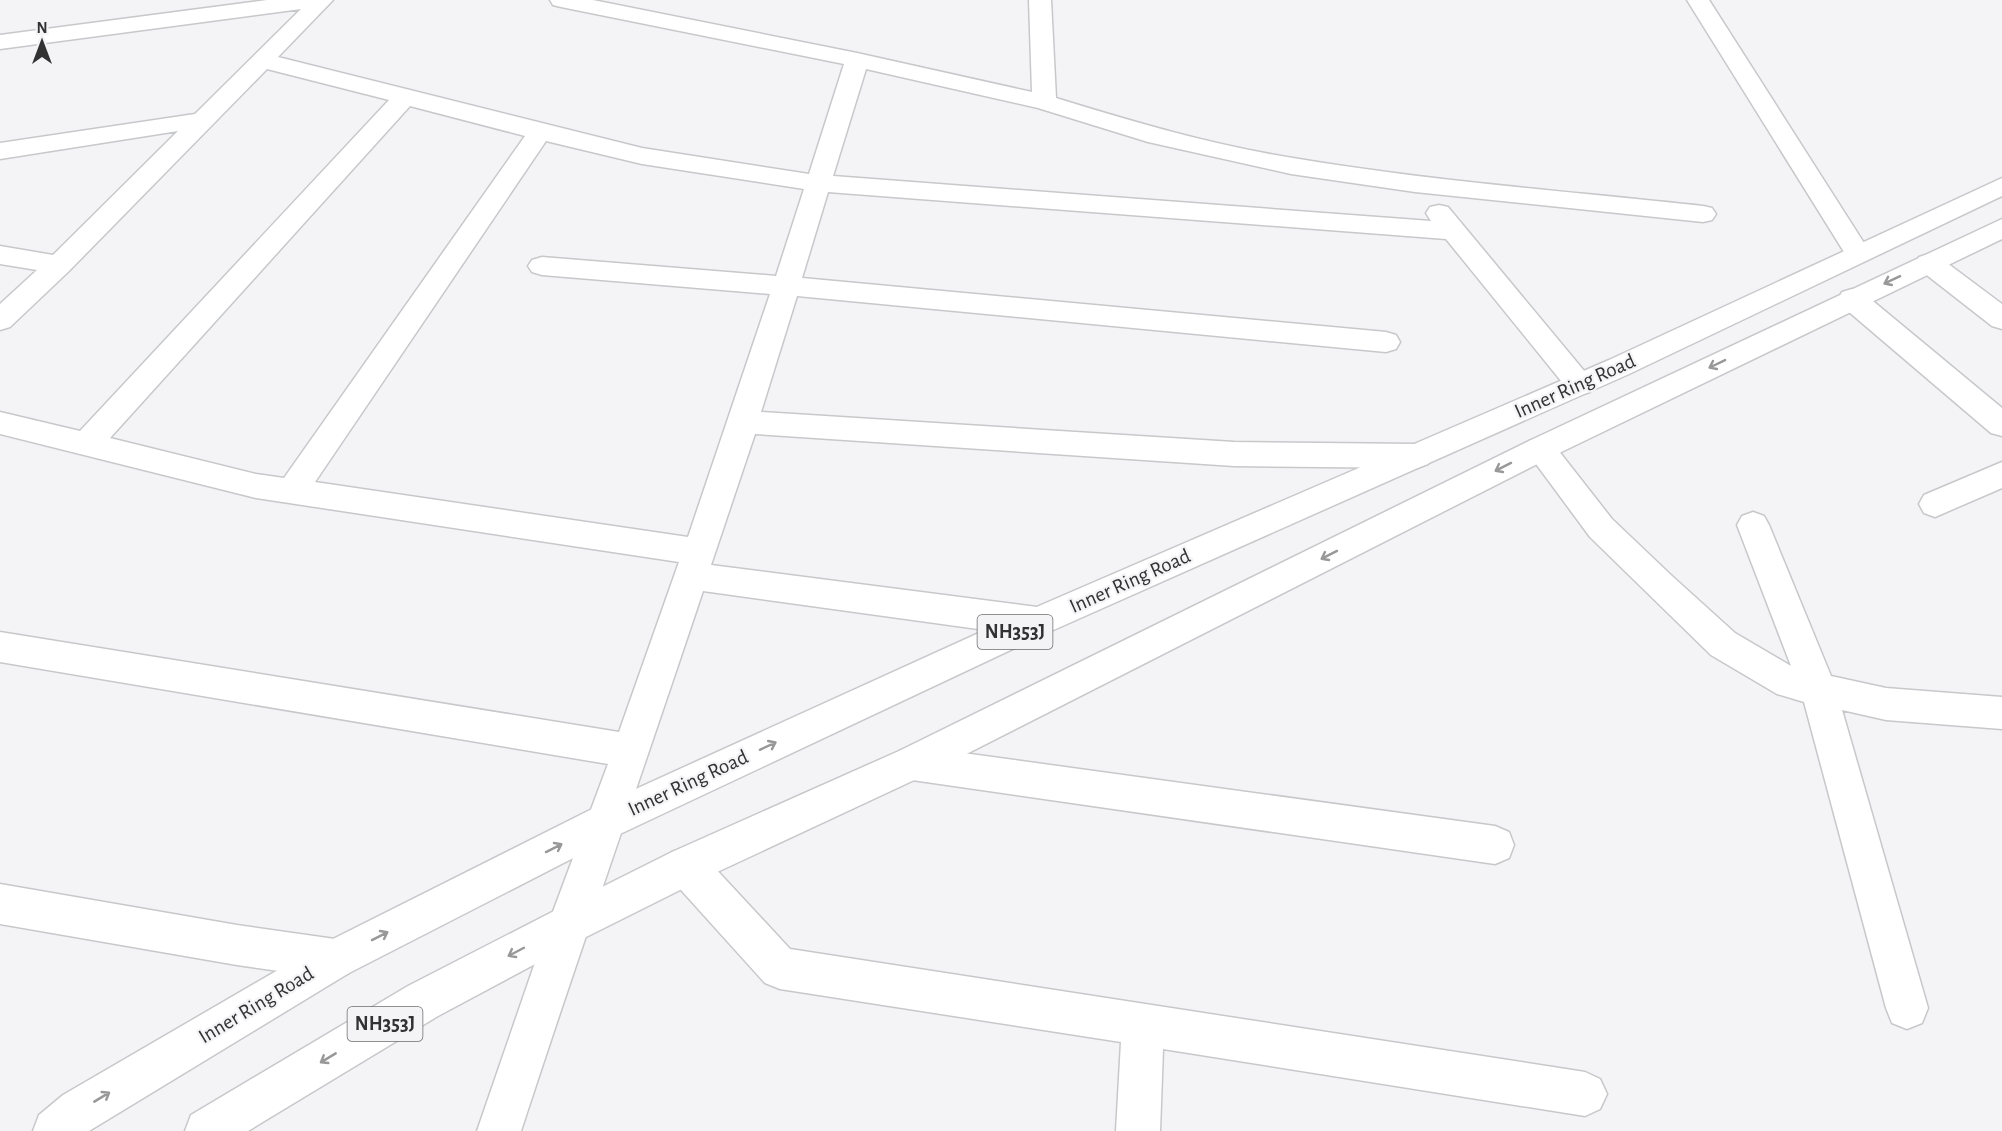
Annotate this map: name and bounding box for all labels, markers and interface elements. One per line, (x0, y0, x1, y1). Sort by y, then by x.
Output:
north arrow (12, 12, 72, 72)
text: N (36, 20, 48, 36)
one-way arrow (1884, 275, 1902, 287)
street label: Inner Ring Road (1511, 350, 1639, 422)
one-way arrow (1708, 359, 1726, 371)
one-way arrow (1495, 462, 1513, 474)
street label: Inner Ring Road (1066, 545, 1194, 617)
one-way arrow (1320, 549, 1338, 561)
road number: NH353J (978, 615, 1052, 649)
one-way arrow (758, 740, 776, 752)
street label: Inner Ring Road (625, 746, 751, 820)
one-way arrow (544, 841, 562, 853)
one-way arrow (370, 930, 388, 941)
one-way arrow (508, 947, 526, 958)
street label: Inner Ring Road (195, 963, 317, 1047)
road number: NH353J (348, 1007, 422, 1041)
one-way arrow (320, 1052, 337, 1064)
one-way arrow (93, 1091, 110, 1103)

